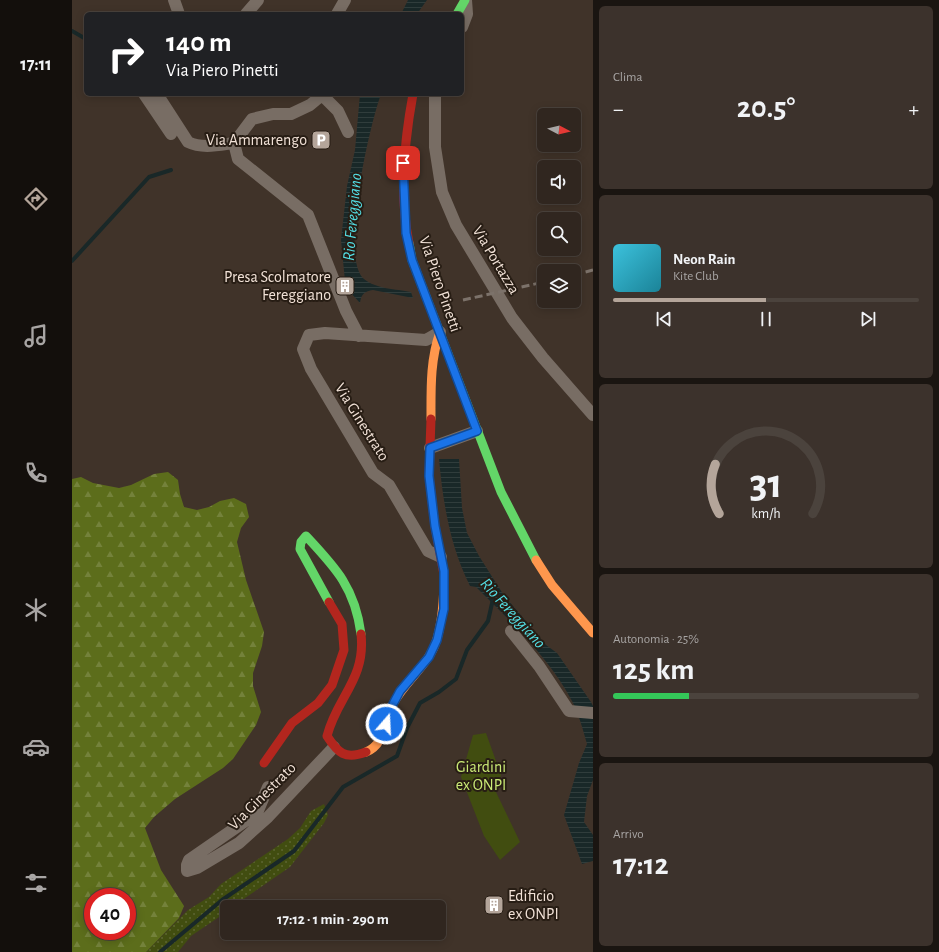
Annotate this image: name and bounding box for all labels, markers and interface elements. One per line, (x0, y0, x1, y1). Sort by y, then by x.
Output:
icon: right (100, 28, 152, 80)
text: 140 m (166, 29, 232, 57)
text: 17:11 (20, 56, 52, 74)
text: Via Piero Pinetti (166, 62, 279, 80)
text: Clima (613, 71, 643, 84)
text: 20.5° (737, 93, 795, 123)
text: − (613, 98, 624, 120)
text: + (908, 98, 919, 120)
north arrow (537, 108, 581, 152)
map controls (537, 108, 581, 308)
parking icon: Via Ammarengo (310, 129, 332, 151)
place label: Via Ammarengo (206, 132, 307, 148)
pin (386, 146, 420, 180)
icon: arrive (392, 152, 414, 174)
button: sound (537, 160, 581, 204)
water label: Rio Fereggiano (340, 172, 364, 262)
icon: directions (22, 185, 50, 213)
button: search (537, 212, 581, 256)
street label: Via Portazza (469, 223, 523, 297)
street label: Via Piero Pinetti (416, 234, 464, 334)
text: Neon Rain (673, 252, 735, 267)
button: layers (537, 264, 581, 308)
place label: Presa Scolmatore Fereggiano (224, 269, 331, 303)
text: Kite Club (673, 270, 719, 283)
building icon: Presa Scolmatore Fereggiano (334, 275, 356, 297)
icon: previous (653, 308, 675, 330)
icon: pause (755, 308, 777, 330)
icon: next (857, 308, 879, 330)
icon: music (22, 322, 50, 350)
street label: Via Ginestrato (332, 380, 392, 464)
icon: phone (22, 459, 50, 487)
text: 31 (750, 464, 782, 505)
text: km/h (751, 507, 781, 521)
water label: Rio Fereggiano (477, 575, 549, 651)
icon: climate (22, 596, 50, 624)
text: Autonomia · 25% (613, 633, 699, 646)
text: 125 km (613, 655, 694, 685)
position arrow (365, 703, 407, 745)
icon: car (22, 733, 50, 761)
street label: Via Ginestrato (225, 759, 299, 833)
park label: Giardini ex ONPI (456, 759, 506, 793)
text: Arrivo (613, 828, 644, 841)
text: 17:12 (613, 850, 669, 880)
icon: filters (22, 869, 50, 897)
speed limit sign: 40 (84, 888, 136, 940)
place label: Edificio ex ONPI (508, 888, 559, 922)
building icon: Edificio ex ONPI (483, 894, 505, 916)
text: 17:12 · 1 min · 290 m (277, 912, 389, 927)

